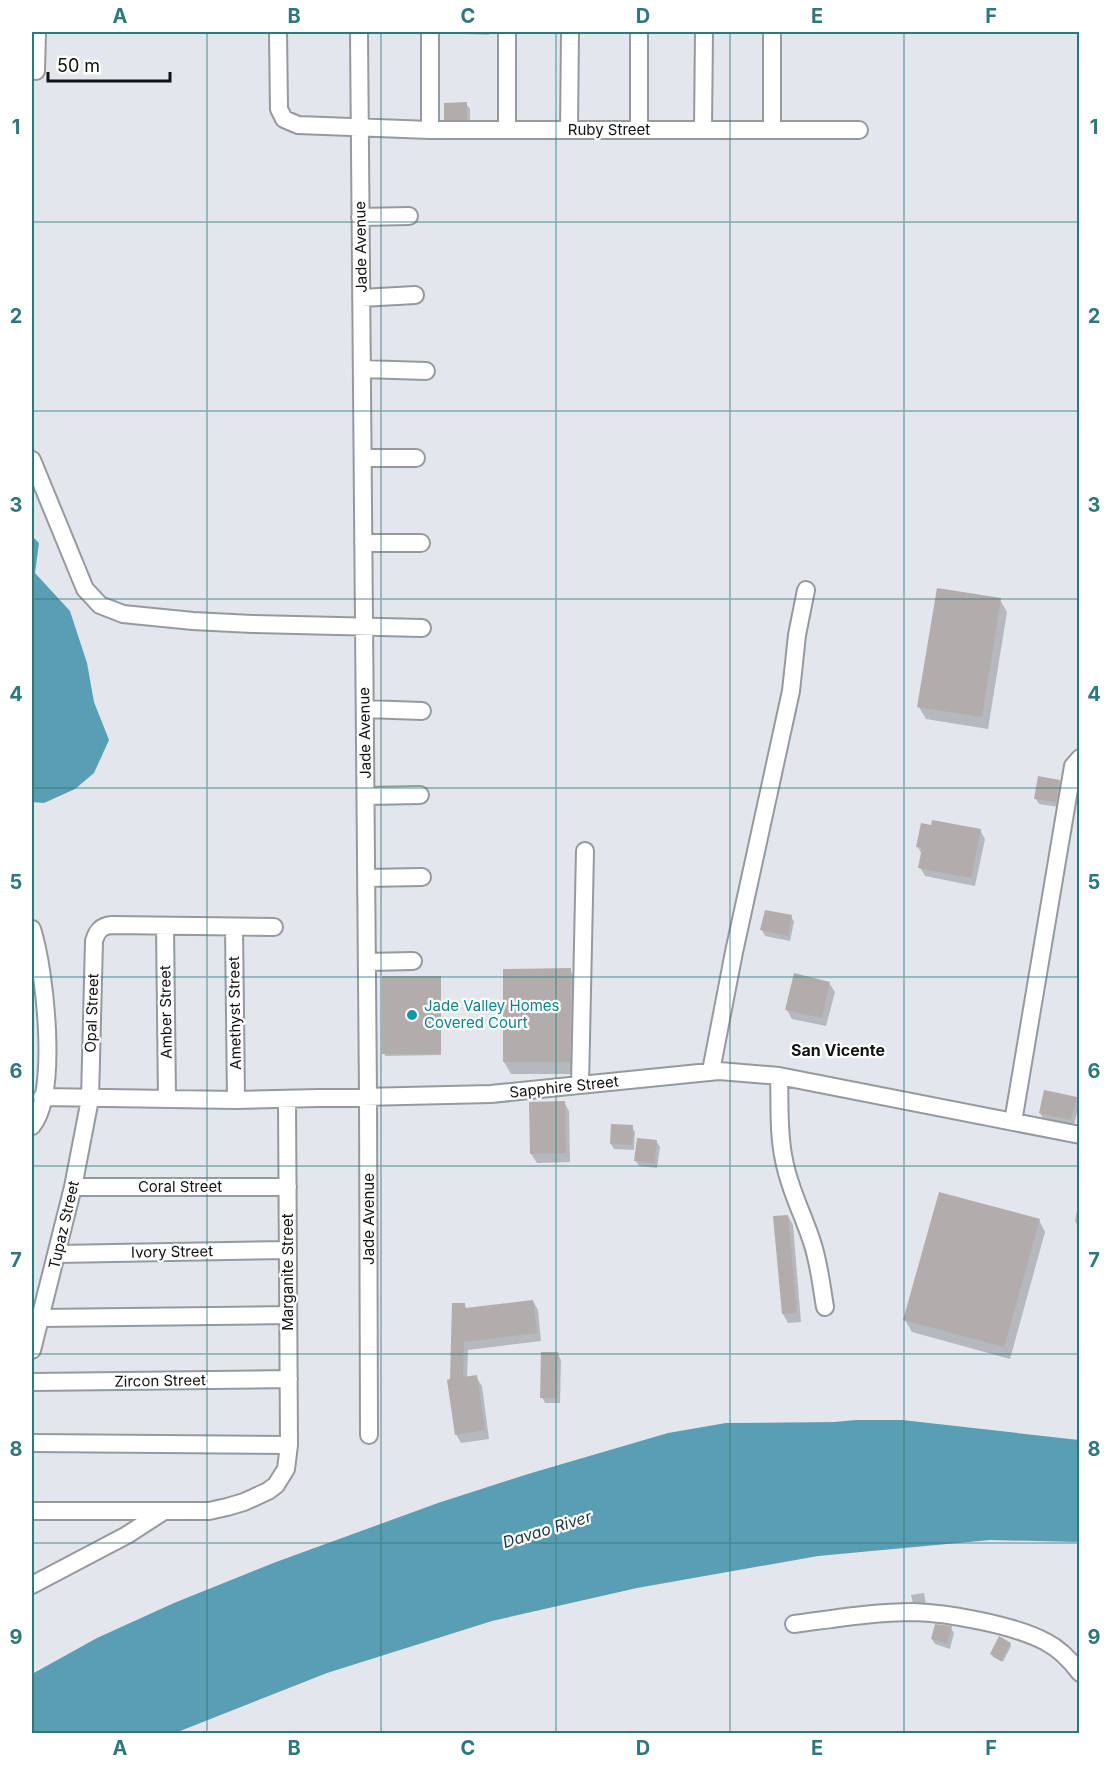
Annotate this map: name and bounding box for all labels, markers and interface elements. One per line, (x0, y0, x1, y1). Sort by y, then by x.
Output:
text: A (113, 4, 128, 28)
text: B (287, 4, 301, 28)
text: C (461, 4, 475, 28)
text: D (636, 4, 650, 28)
text: E (811, 4, 823, 28)
text: F (985, 4, 997, 28)
scale bar (48, 45, 170, 83)
text: 50 m (57, 55, 100, 76)
text: 1 (12, 115, 20, 139)
text: 1 (1090, 115, 1098, 139)
street label: Ruby Street (568, 120, 650, 139)
street label: Jade Avenue (350, 201, 371, 293)
text: 2 (10, 304, 22, 328)
text: 2 (1088, 304, 1100, 328)
text: 3 (10, 493, 22, 517)
text: 3 (1088, 493, 1100, 517)
text: 4 (9, 682, 23, 706)
text: 4 (1087, 682, 1101, 706)
street label: Jade Avenue (354, 687, 375, 779)
text: 5 (10, 870, 22, 894)
text: 5 (1088, 870, 1100, 894)
street label: Amethyst Street (224, 956, 245, 1070)
street label: Amber Street (155, 965, 176, 1059)
street label: Opal Street (81, 973, 102, 1053)
place label: Jade Valley Homes Covered Court (424, 996, 560, 1032)
marker: Jade Valley Homes Covered Court (405, 1008, 419, 1022)
district label: San Vicente (791, 1040, 885, 1060)
text: 6 (10, 1059, 23, 1083)
text: 6 (1088, 1059, 1101, 1083)
street label: Sapphire Street (508, 1071, 620, 1102)
street label: Jade Avenue (359, 1173, 378, 1265)
street label: Coral Street (138, 1177, 222, 1196)
street label: Tupaz Street (44, 1179, 83, 1271)
street label: Marganite Street (278, 1213, 297, 1331)
street label: Ivory Street (131, 1241, 213, 1262)
text: 7 (10, 1248, 22, 1272)
text: 7 (1088, 1248, 1100, 1272)
street label: Zircon Street (114, 1370, 206, 1391)
text: 8 (9, 1437, 23, 1461)
text: 8 (1087, 1437, 1101, 1461)
water label: Davao River (500, 1506, 595, 1552)
text: 9 (10, 1625, 23, 1649)
text: 9 (1088, 1625, 1101, 1649)
text: A (113, 1736, 128, 1760)
text: B (287, 1736, 301, 1760)
text: C (461, 1736, 475, 1760)
text: D (636, 1736, 650, 1760)
text: E (811, 1736, 823, 1760)
text: F (985, 1736, 997, 1760)

